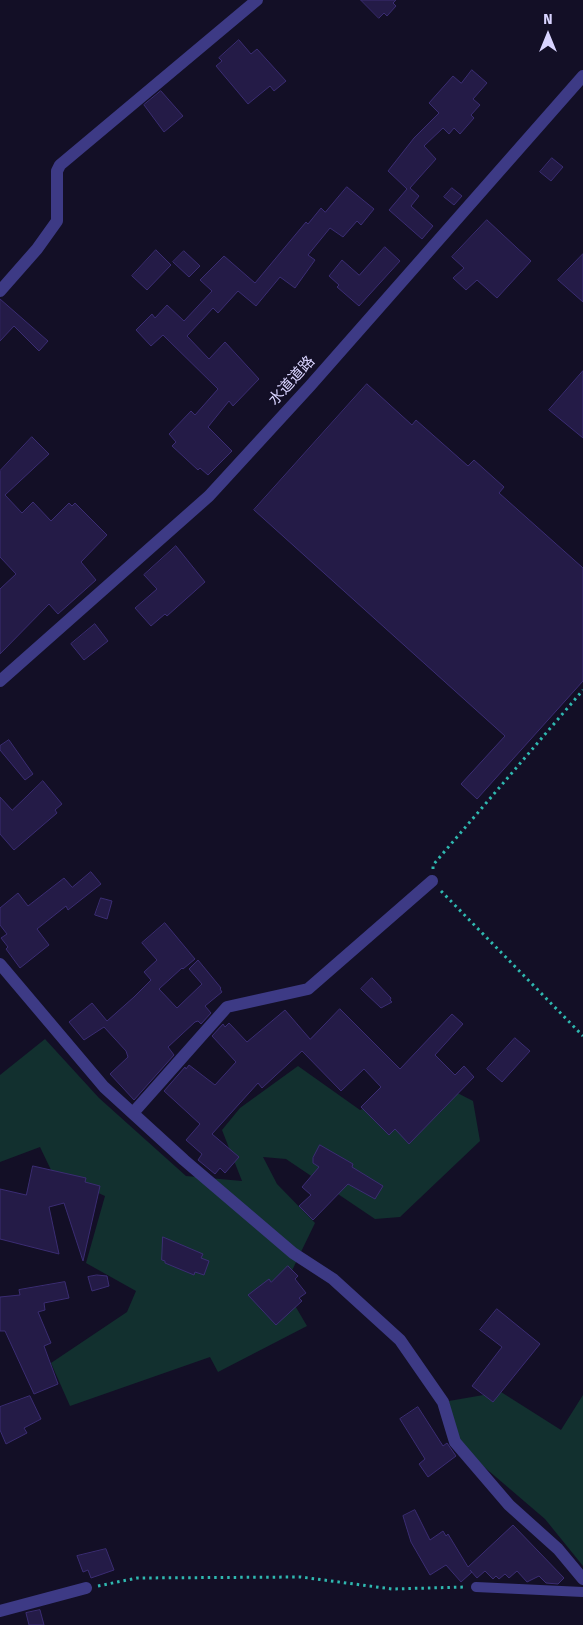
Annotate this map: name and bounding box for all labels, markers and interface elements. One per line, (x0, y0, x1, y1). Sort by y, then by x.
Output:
north arrow (523, 10, 573, 60)
text: N (543, 11, 553, 28)
street label: 水道道路 (265, 353, 319, 409)

